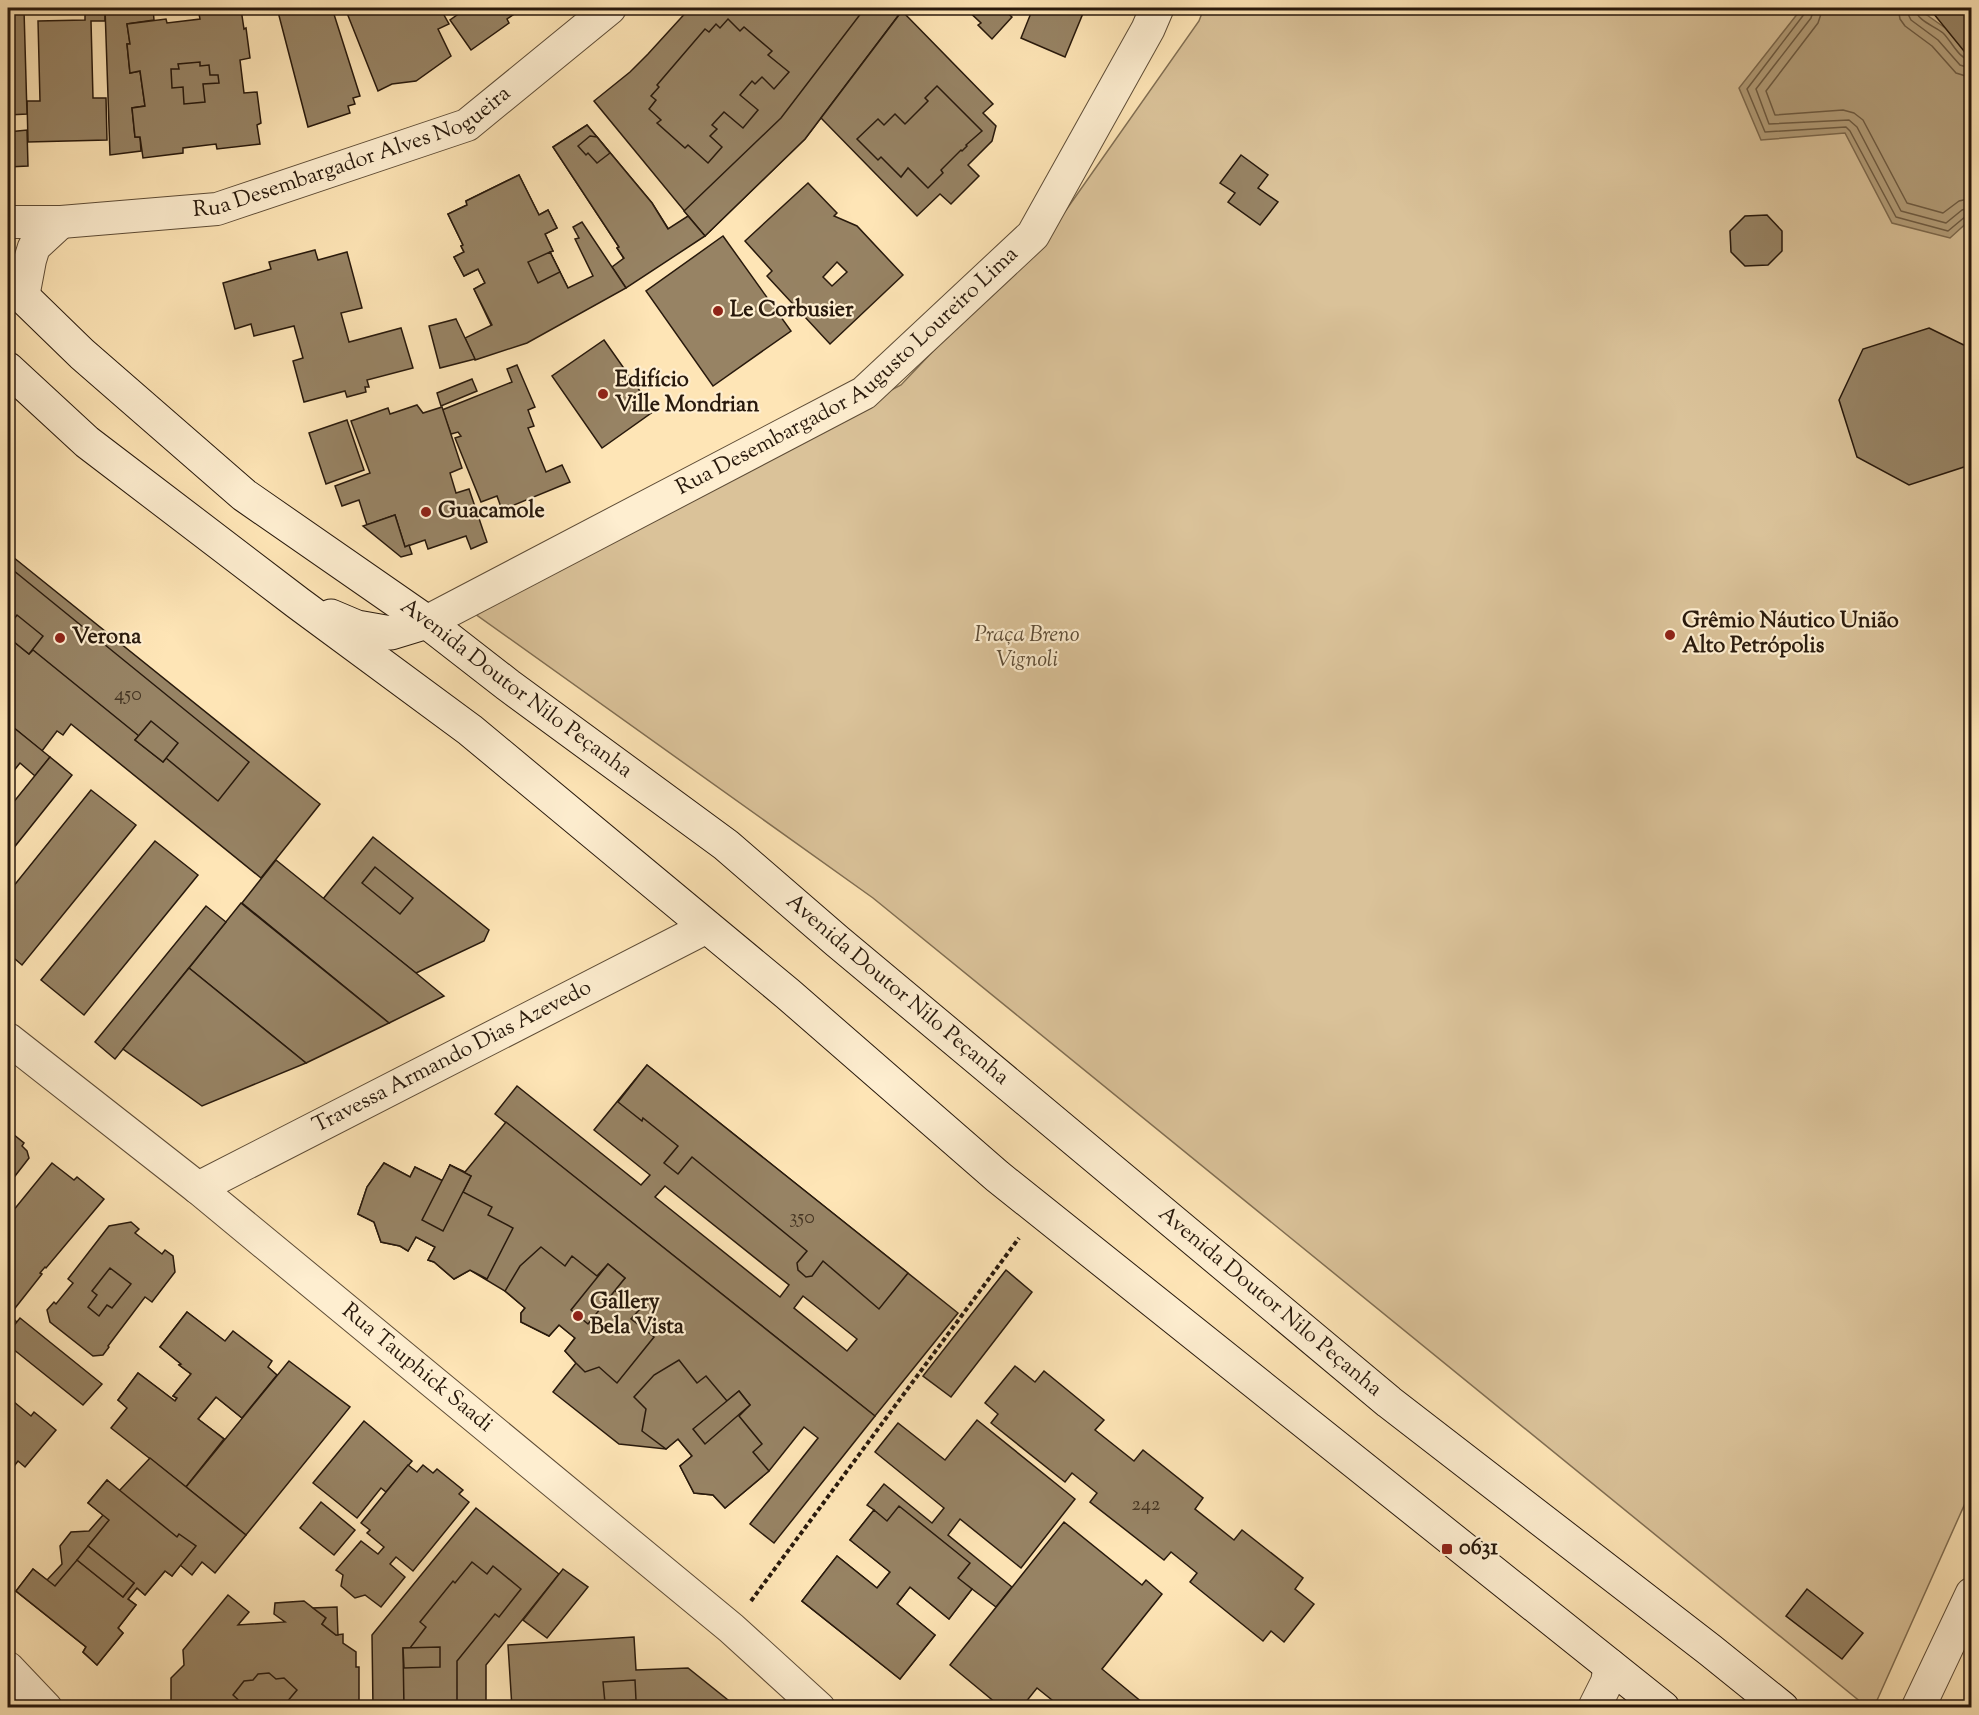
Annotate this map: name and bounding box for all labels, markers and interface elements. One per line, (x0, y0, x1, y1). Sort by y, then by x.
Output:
street label: Rua Desembargador Alves Nogueira (192, 79, 518, 227)
street label: Rua Desembargador Augusto Loureiro Lima (671, 240, 1026, 505)
place label: Le Corbusier (730, 295, 854, 327)
marker: Le Corbusier (711, 304, 725, 318)
place label: Edifício Ville Mondrian (615, 365, 759, 422)
marker: Edifício Ville Mondrian (596, 387, 610, 401)
place label: Guacamole (438, 496, 545, 528)
marker: Guacamole (419, 505, 433, 519)
street label: Avenida Doutor Nilo Peçanha (393, 592, 639, 787)
place label: Grêmio Náutico União Alto Petrópolis (1682, 606, 1899, 663)
park label: Praça Breno Vignoli (975, 620, 1080, 677)
place label: Verona (72, 622, 142, 654)
marker: Grêmio Náutico União Alto Petrópolis (1663, 628, 1677, 642)
marker: Verona (53, 631, 67, 645)
house number: 450 (114, 681, 142, 710)
street label: Avenida Doutor Nilo Peçanha (778, 887, 1015, 1094)
street label: Travessa Armando Dias Azevedo (307, 973, 597, 1142)
street label: Avenida Doutor Nilo Peçanha (1151, 1199, 1388, 1405)
house number: 350 (789, 1204, 815, 1233)
place label: Gallery Bela Vista (590, 1287, 685, 1344)
street label: Rua Tauphick Saadi (334, 1296, 499, 1441)
marker: Gallery Bela Vista (571, 1309, 585, 1323)
house number: 242 (1132, 1491, 1160, 1520)
place label: 0631 (1459, 1533, 1498, 1565)
marker: 0631 (1440, 1542, 1454, 1556)

